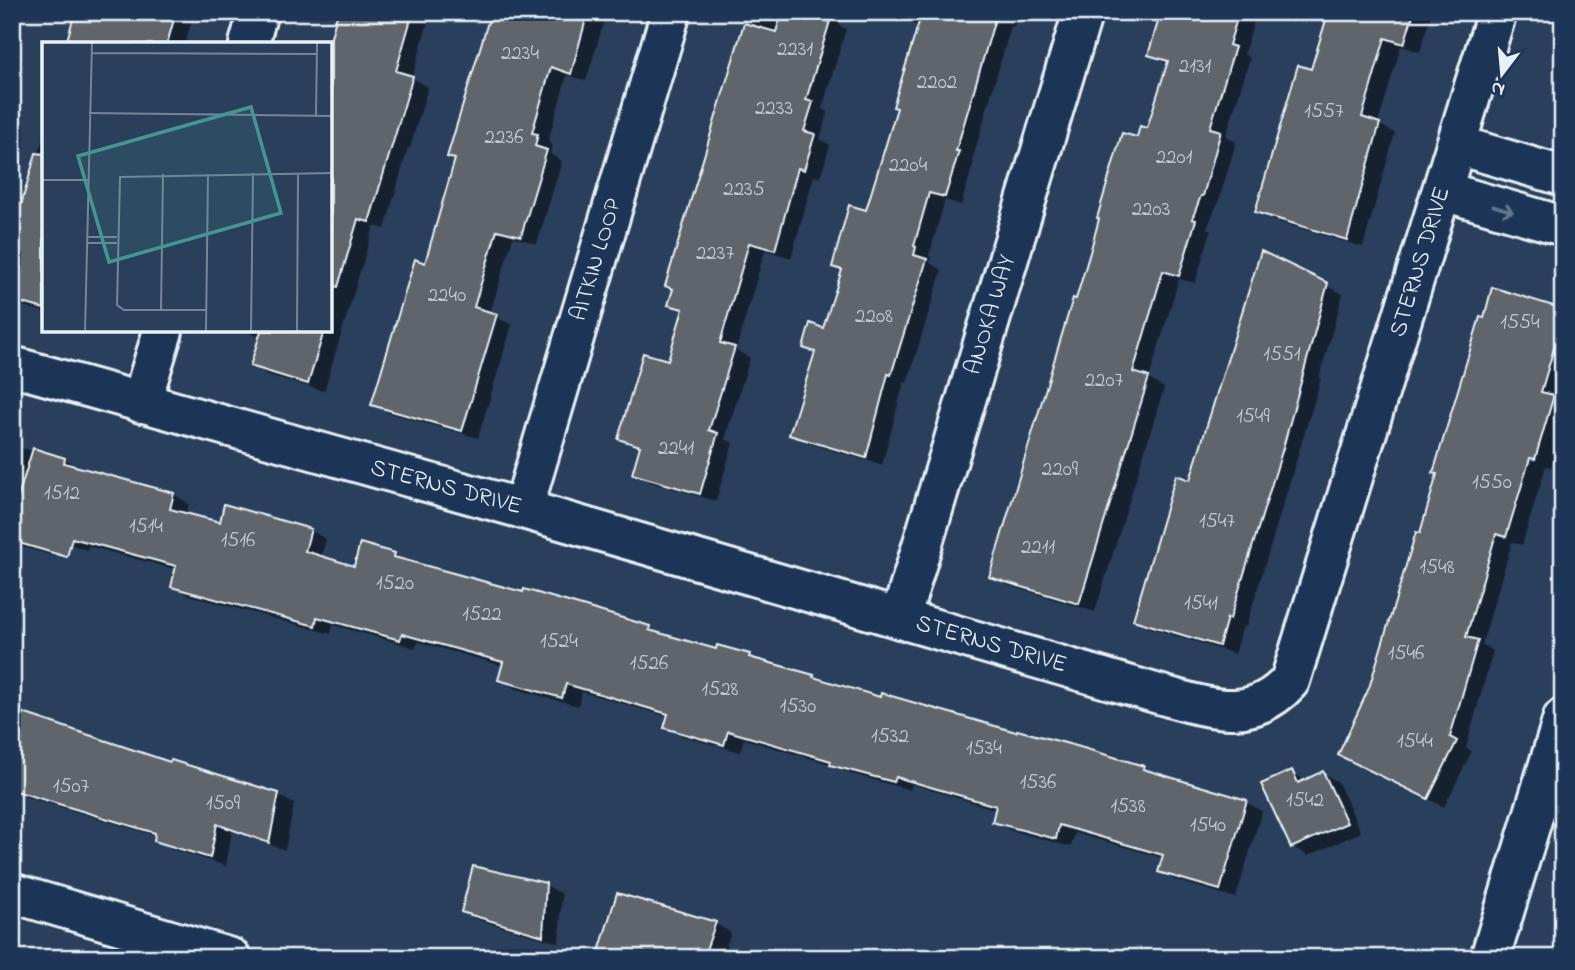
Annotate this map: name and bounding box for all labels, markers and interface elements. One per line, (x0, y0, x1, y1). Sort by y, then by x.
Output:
house number: 2231 (777, 35, 813, 65)
north arrow (1466, 38, 1536, 108)
house number: 2234 (501, 39, 539, 69)
inset map (42, 42, 332, 332)
house number: 2131 (1179, 52, 1212, 82)
house number: 2202 (917, 68, 957, 98)
text: N (1488, 73, 1508, 103)
house number: 2233 (755, 94, 793, 124)
house number: 1557 (1304, 97, 1344, 127)
house number: 2236 (485, 123, 523, 153)
house number: 2201 (1156, 143, 1193, 173)
house number: 2204 (889, 151, 928, 181)
house number: 2235 (723, 175, 765, 205)
street label: STERNS DRIVE (1382, 183, 1460, 341)
street label: AITKIN LOOP (562, 194, 632, 326)
house number: 2203 (1132, 195, 1170, 225)
one-way arrow (1492, 203, 1514, 216)
house number: 2237 (696, 239, 734, 269)
street label: ANOKA WAY (956, 251, 1026, 379)
house number: 2240 (428, 281, 466, 311)
house number: 2208 (855, 302, 893, 332)
house number: 1554 (1500, 308, 1540, 338)
house number: 1551 (1263, 340, 1301, 370)
house number: 2207 (1085, 366, 1124, 396)
house number: 1549 (1236, 402, 1271, 432)
house number: 2241 (658, 434, 694, 464)
street label: STERNS DRIVE (366, 451, 526, 525)
house number: 2209 (1042, 455, 1079, 485)
house number: 1550 (1472, 468, 1512, 498)
house number: 1512 (44, 479, 80, 509)
house number: 1547 (1199, 507, 1235, 537)
house number: 1514 (129, 512, 163, 542)
house number: 1516 (221, 526, 255, 556)
house number: 2211 (1021, 533, 1055, 563)
house number: 1548 (1419, 553, 1455, 583)
house number: 1520 (376, 569, 414, 599)
house number: 1541 (1184, 589, 1218, 619)
house number: 1522 (462, 600, 502, 630)
street label: STERNS DRIVE (911, 607, 1071, 683)
house number: 1524 (540, 627, 578, 657)
house number: 1546 (1388, 639, 1424, 669)
house number: 1526 (630, 649, 668, 679)
house number: 1528 (701, 675, 739, 705)
house number: 1530 (780, 692, 816, 722)
house number: 1532 (871, 722, 909, 752)
house number: 1544 (1397, 727, 1433, 757)
house number: 1534 (966, 734, 1002, 764)
house number: 1536 (1020, 768, 1056, 798)
house number: 1507 (53, 772, 90, 802)
house number: 1542 (1286, 786, 1324, 816)
house number: 1509 (206, 789, 241, 819)
house number: 1538 (1110, 792, 1146, 822)
house number: 1540 (1190, 811, 1226, 841)

